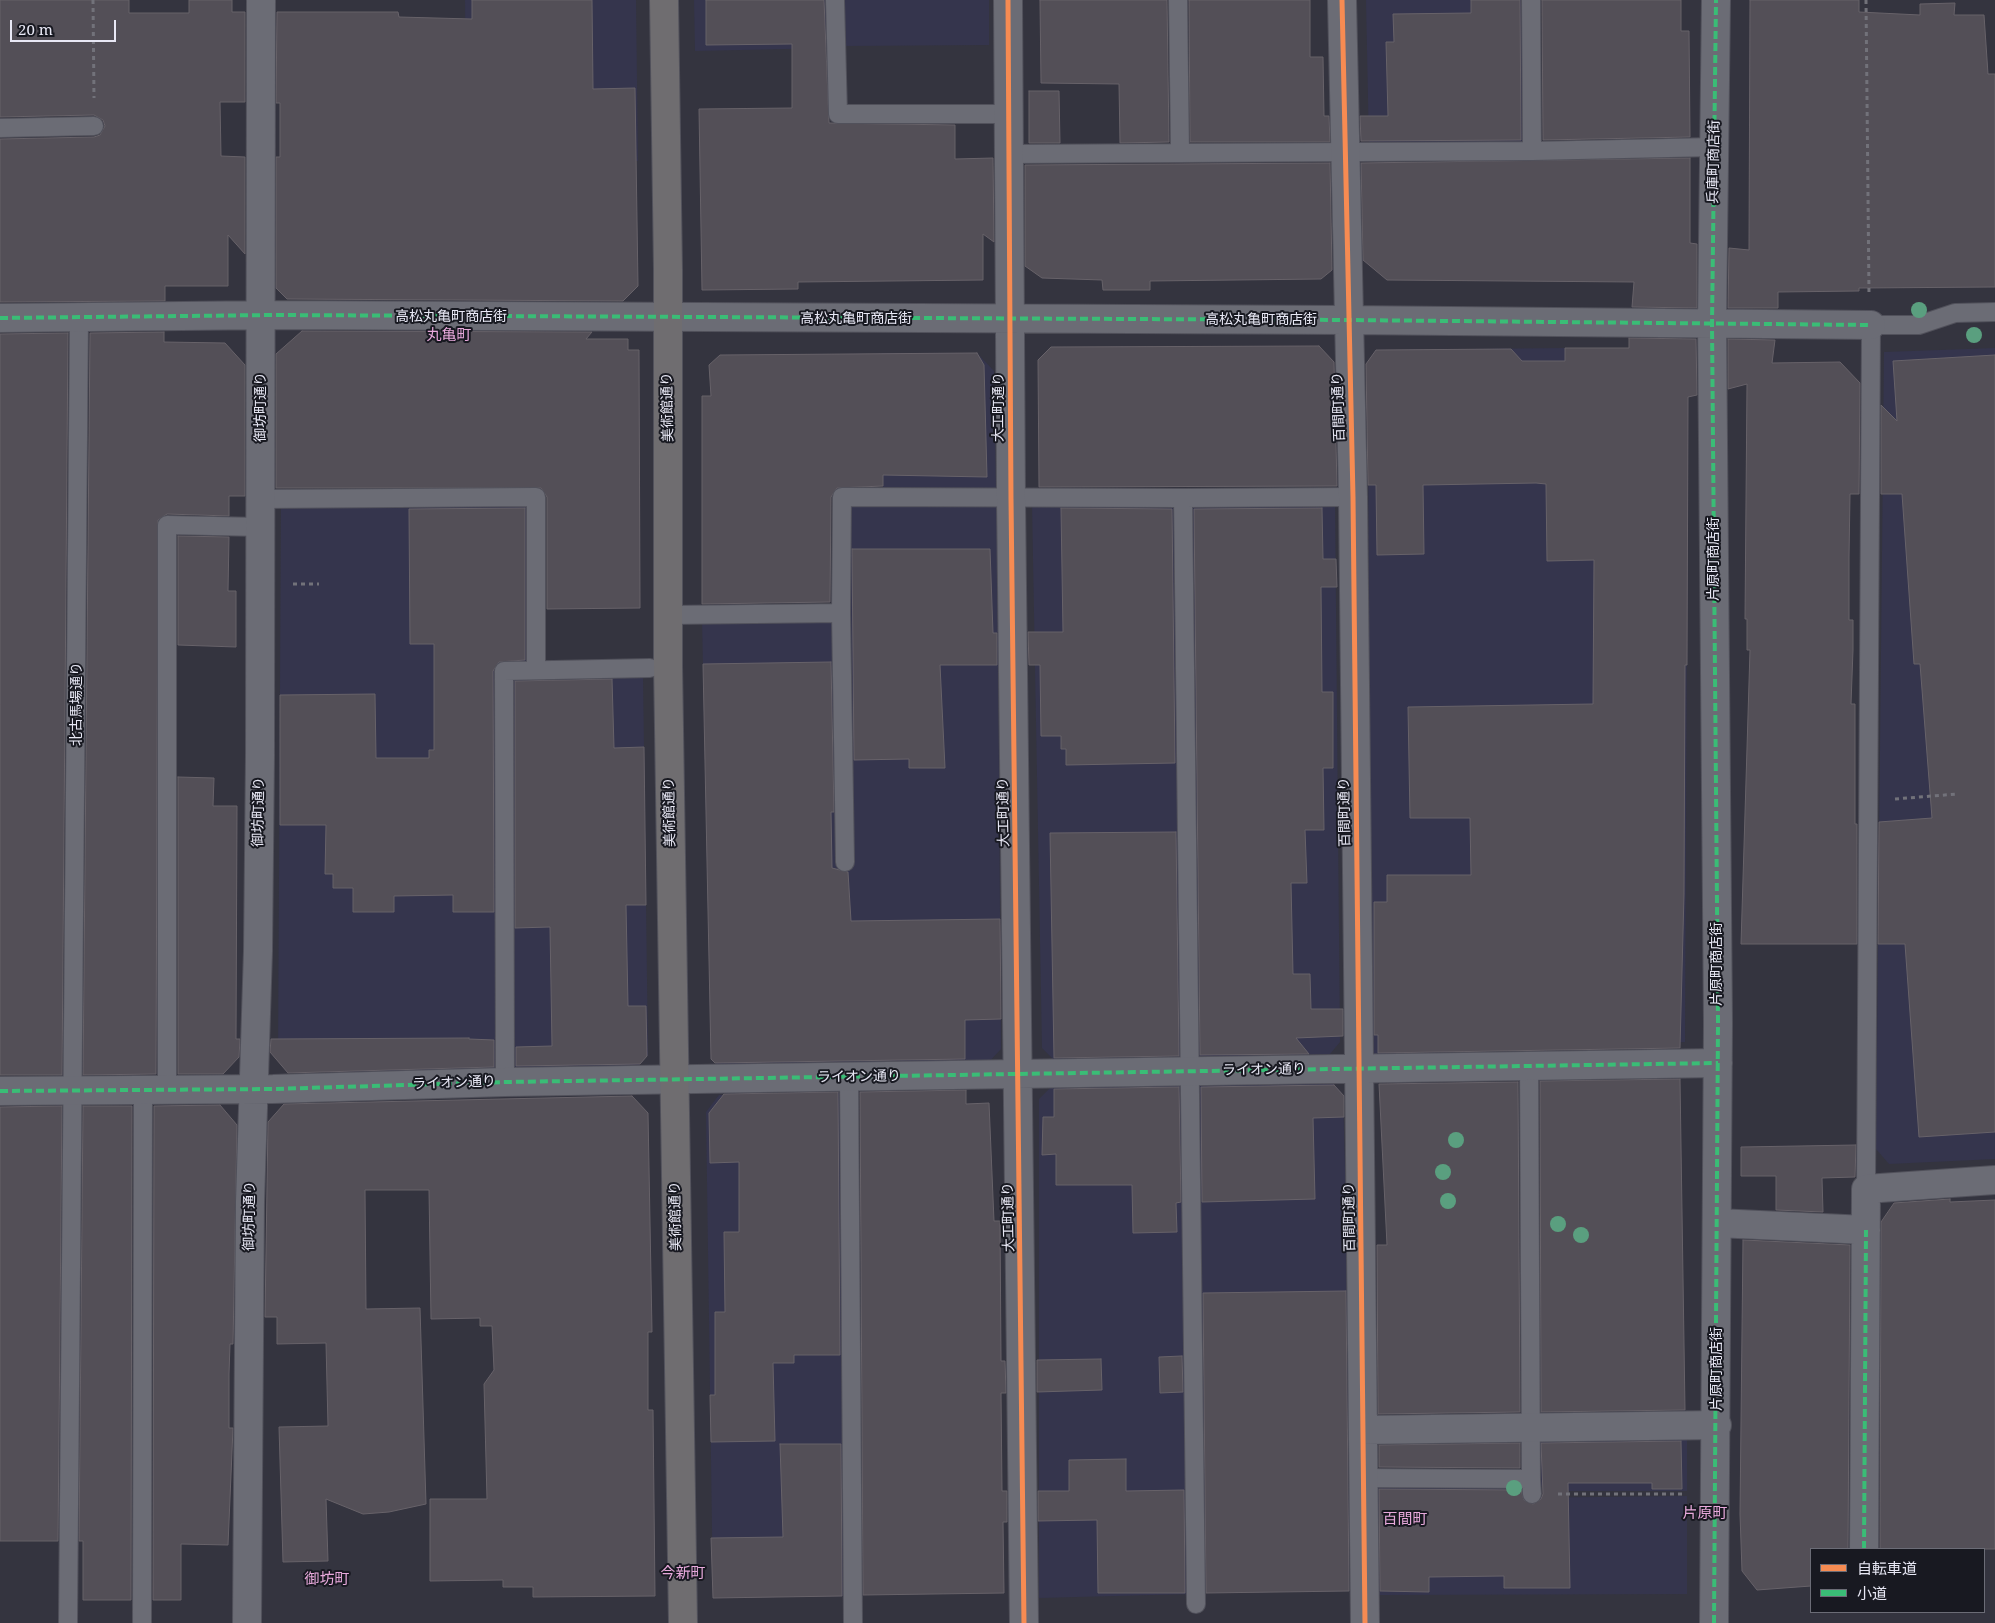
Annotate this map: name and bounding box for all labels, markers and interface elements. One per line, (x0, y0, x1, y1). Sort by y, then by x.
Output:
scale bar (12, 10, 119, 42)
text: 20 m (18, 19, 53, 39)
street label: 兵庫町商店街 (1705, 120, 1723, 204)
street label: 高松丸亀町商店街 (395, 309, 507, 325)
street label: 高松丸亀町商店街 (800, 311, 912, 327)
street label: 高松丸亀町商店街 (1205, 312, 1317, 328)
district label: 丸亀町 (427, 327, 471, 345)
street label: 御坊町通り (253, 372, 269, 442)
street label: 美術館通り (659, 372, 677, 442)
street label: 大工町通り (991, 372, 1007, 442)
street label: 百間町通り (1329, 372, 1349, 442)
street label: 片原町商店街 (1706, 517, 1722, 601)
street label: 北古馬場通り (69, 662, 85, 746)
street label: 御坊町通り (250, 777, 268, 847)
street label: 美術館通り (661, 777, 679, 847)
street label: 大工町通り (995, 777, 1013, 847)
street label: 百間町通り (1336, 777, 1354, 847)
street label: 片原町商店街 (1709, 922, 1725, 1006)
street label: ライオン通り (1222, 1061, 1306, 1079)
street label: ライオン通り (817, 1068, 901, 1086)
street label: ライオン通り (412, 1073, 496, 1093)
street label: 御坊町通り (241, 1181, 259, 1251)
street label: 美術館通り (667, 1181, 685, 1251)
street label: 大工町通り (1000, 1182, 1018, 1252)
street label: 百間町通り (1341, 1182, 1359, 1252)
street label: 片原町商店街 (1709, 1327, 1725, 1411)
district label: 片原町 (1683, 1505, 1727, 1523)
district label: 百間町 (1383, 1511, 1427, 1529)
legend (1810, 1548, 1985, 1613)
text: 自転車道 (1857, 1558, 1917, 1578)
district label: 今新町 (661, 1565, 705, 1583)
district label: 御坊町 (305, 1571, 349, 1589)
text: 小道 (1857, 1583, 1887, 1603)

